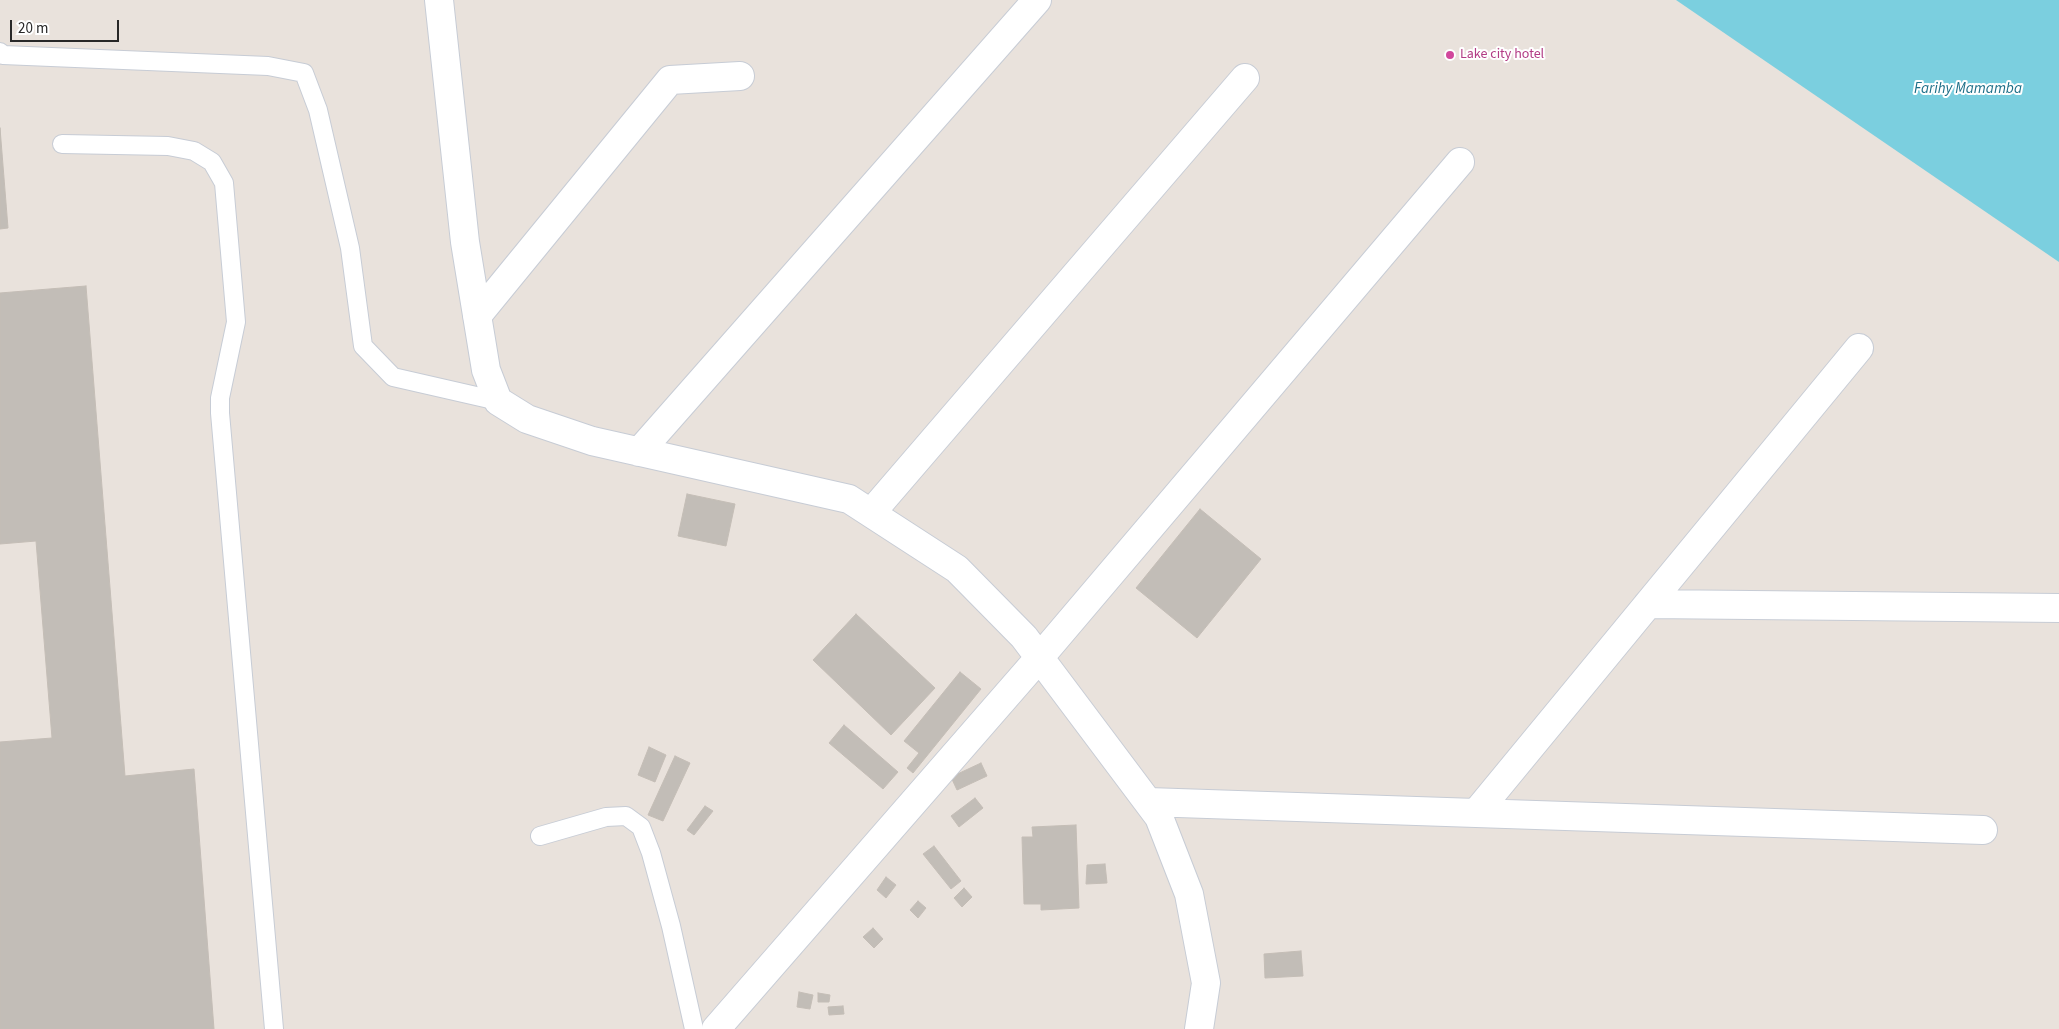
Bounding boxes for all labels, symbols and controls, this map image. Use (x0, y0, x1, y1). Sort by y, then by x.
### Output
scale bar (12, 10, 121, 42)
text: 20 m (18, 18, 48, 39)
place label: Lake city hotel (1460, 47, 1544, 63)
marker: Lake city hotel (1444, 49, 1456, 61)
water label: Farihy Mamamba (1914, 81, 2022, 99)

